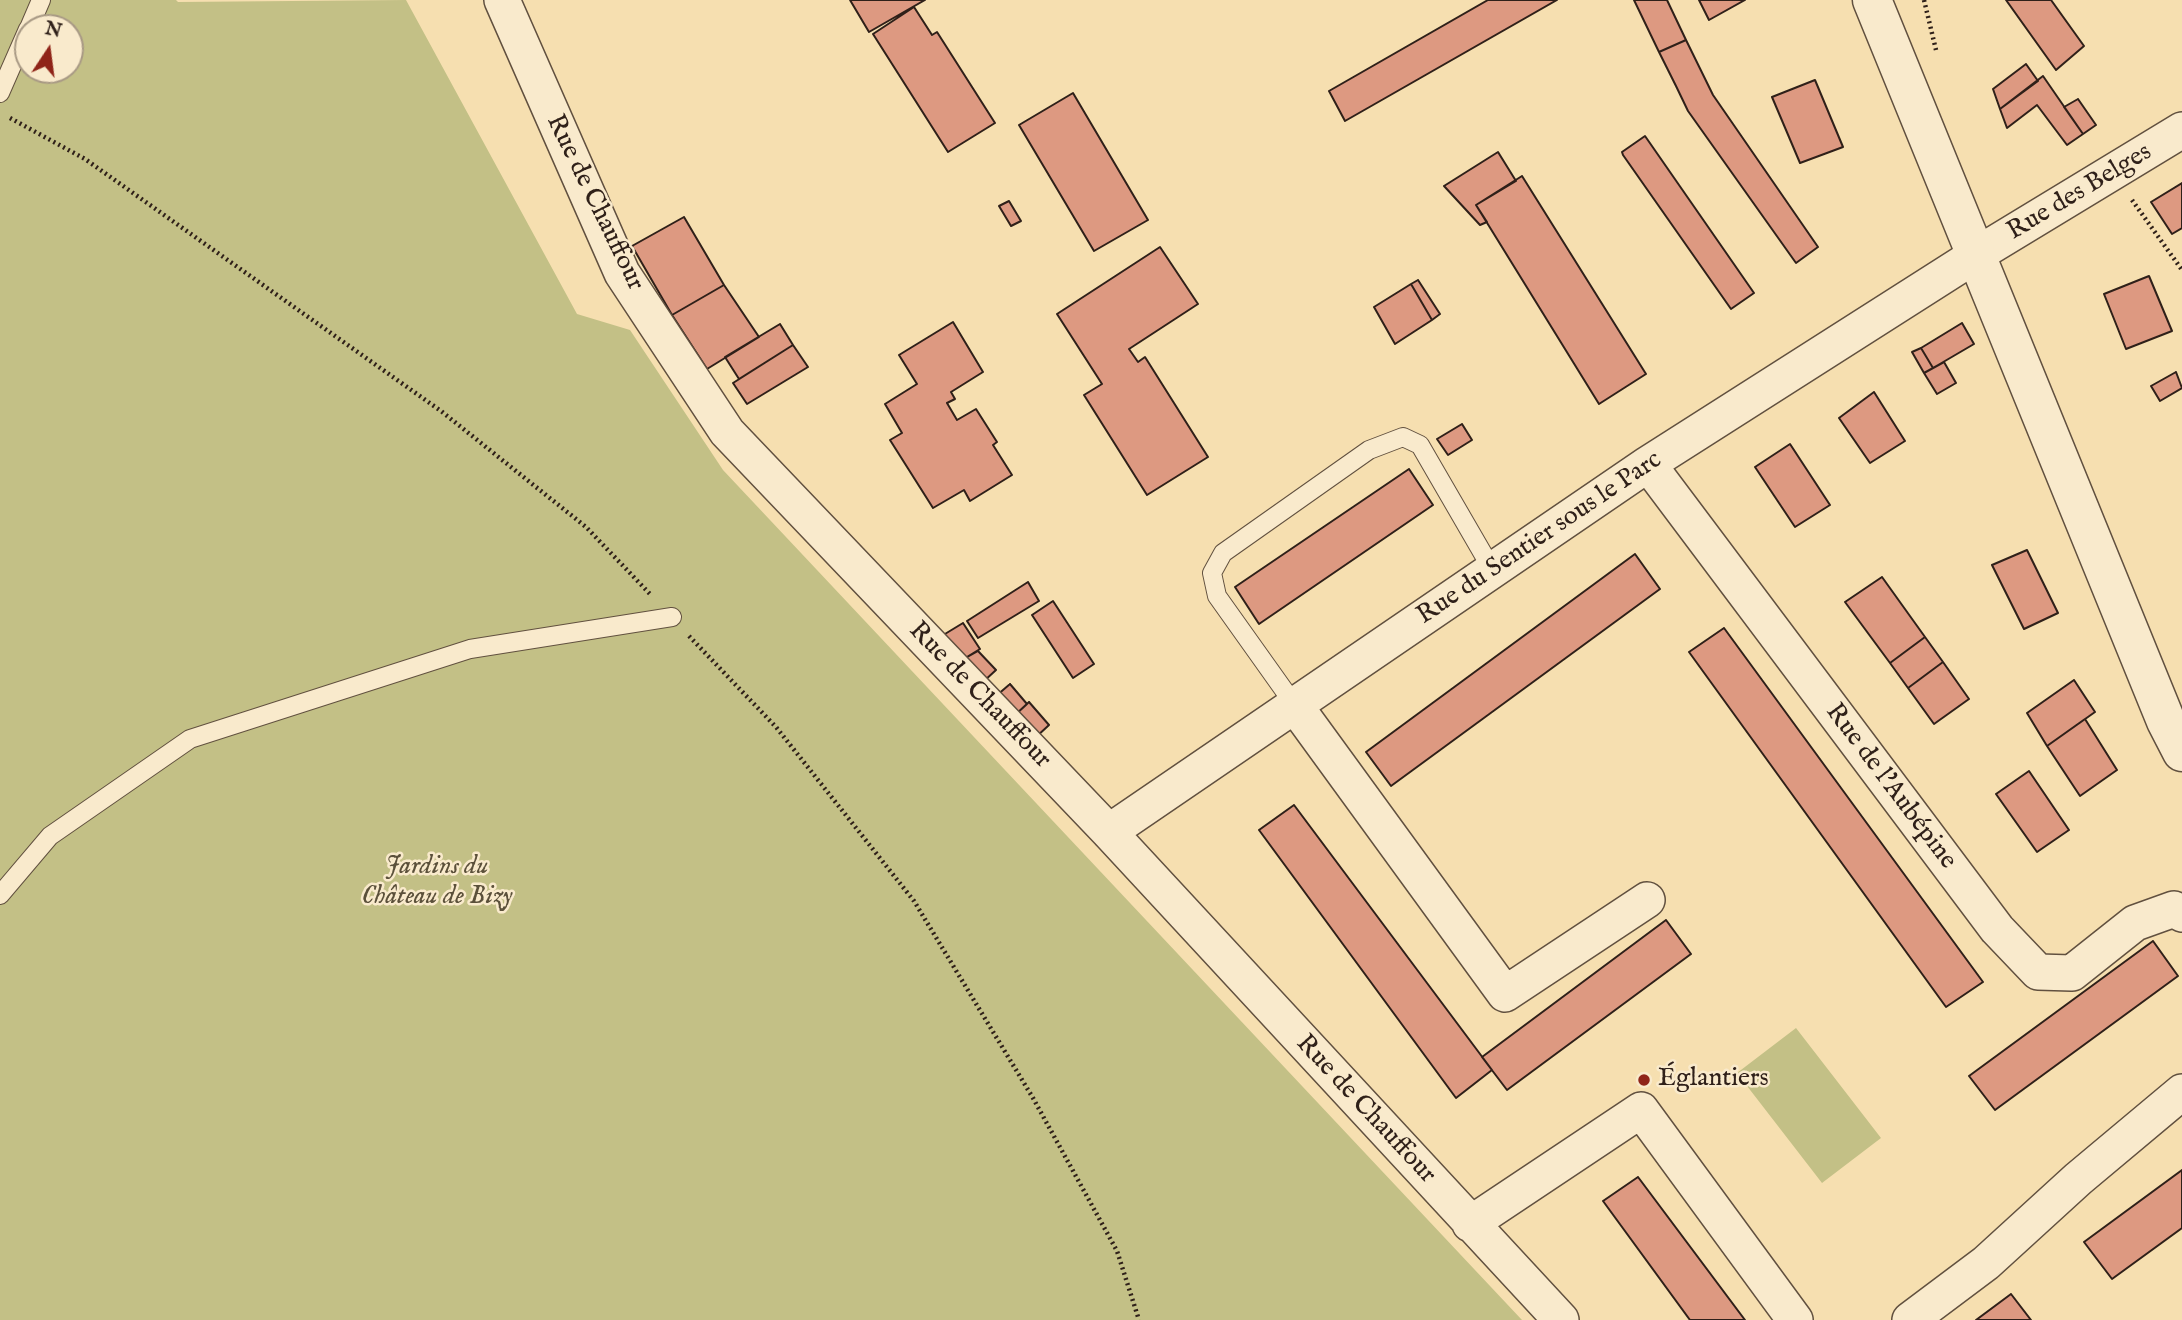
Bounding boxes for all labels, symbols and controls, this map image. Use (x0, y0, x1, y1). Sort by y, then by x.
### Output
north arrow (14, 14, 84, 84)
text: N (43, 17, 64, 44)
street label: Rue de Chauffour (538, 110, 650, 296)
street label: Rue des Belges (2002, 138, 2158, 248)
street label: Rue du Sentier sous le Parc (1412, 445, 1668, 633)
street label: Rue de Chauffour (901, 616, 1057, 776)
street label: Rue de l'Aubépine (1818, 698, 1962, 876)
park label: Jardins du Château de Bizy (361, 852, 513, 914)
street label: Rue de Chauffour (1288, 1029, 1442, 1191)
place label: Églantiers (1658, 1064, 1769, 1096)
marker: Églantiers (1636, 1072, 1652, 1088)

